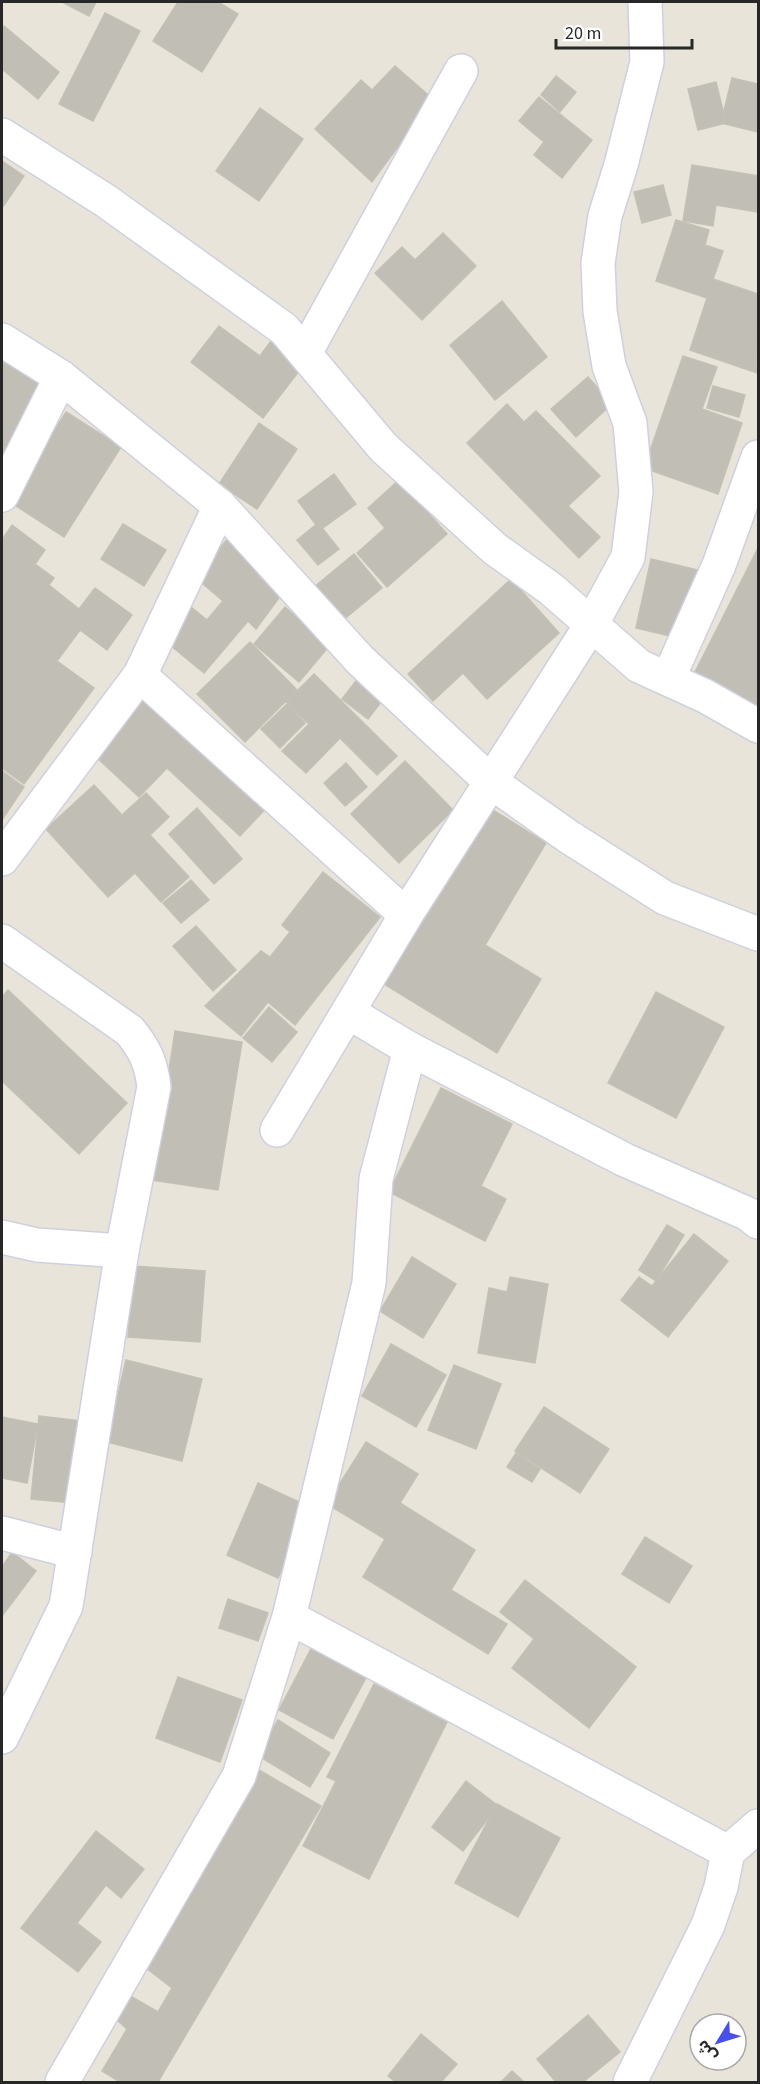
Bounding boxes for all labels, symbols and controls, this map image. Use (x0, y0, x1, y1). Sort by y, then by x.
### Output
scale bar (556, 12, 692, 50)
text: 20 m (565, 21, 601, 46)
north arrow (688, 2012, 748, 2072)
text: ش (692, 2035, 722, 2066)

